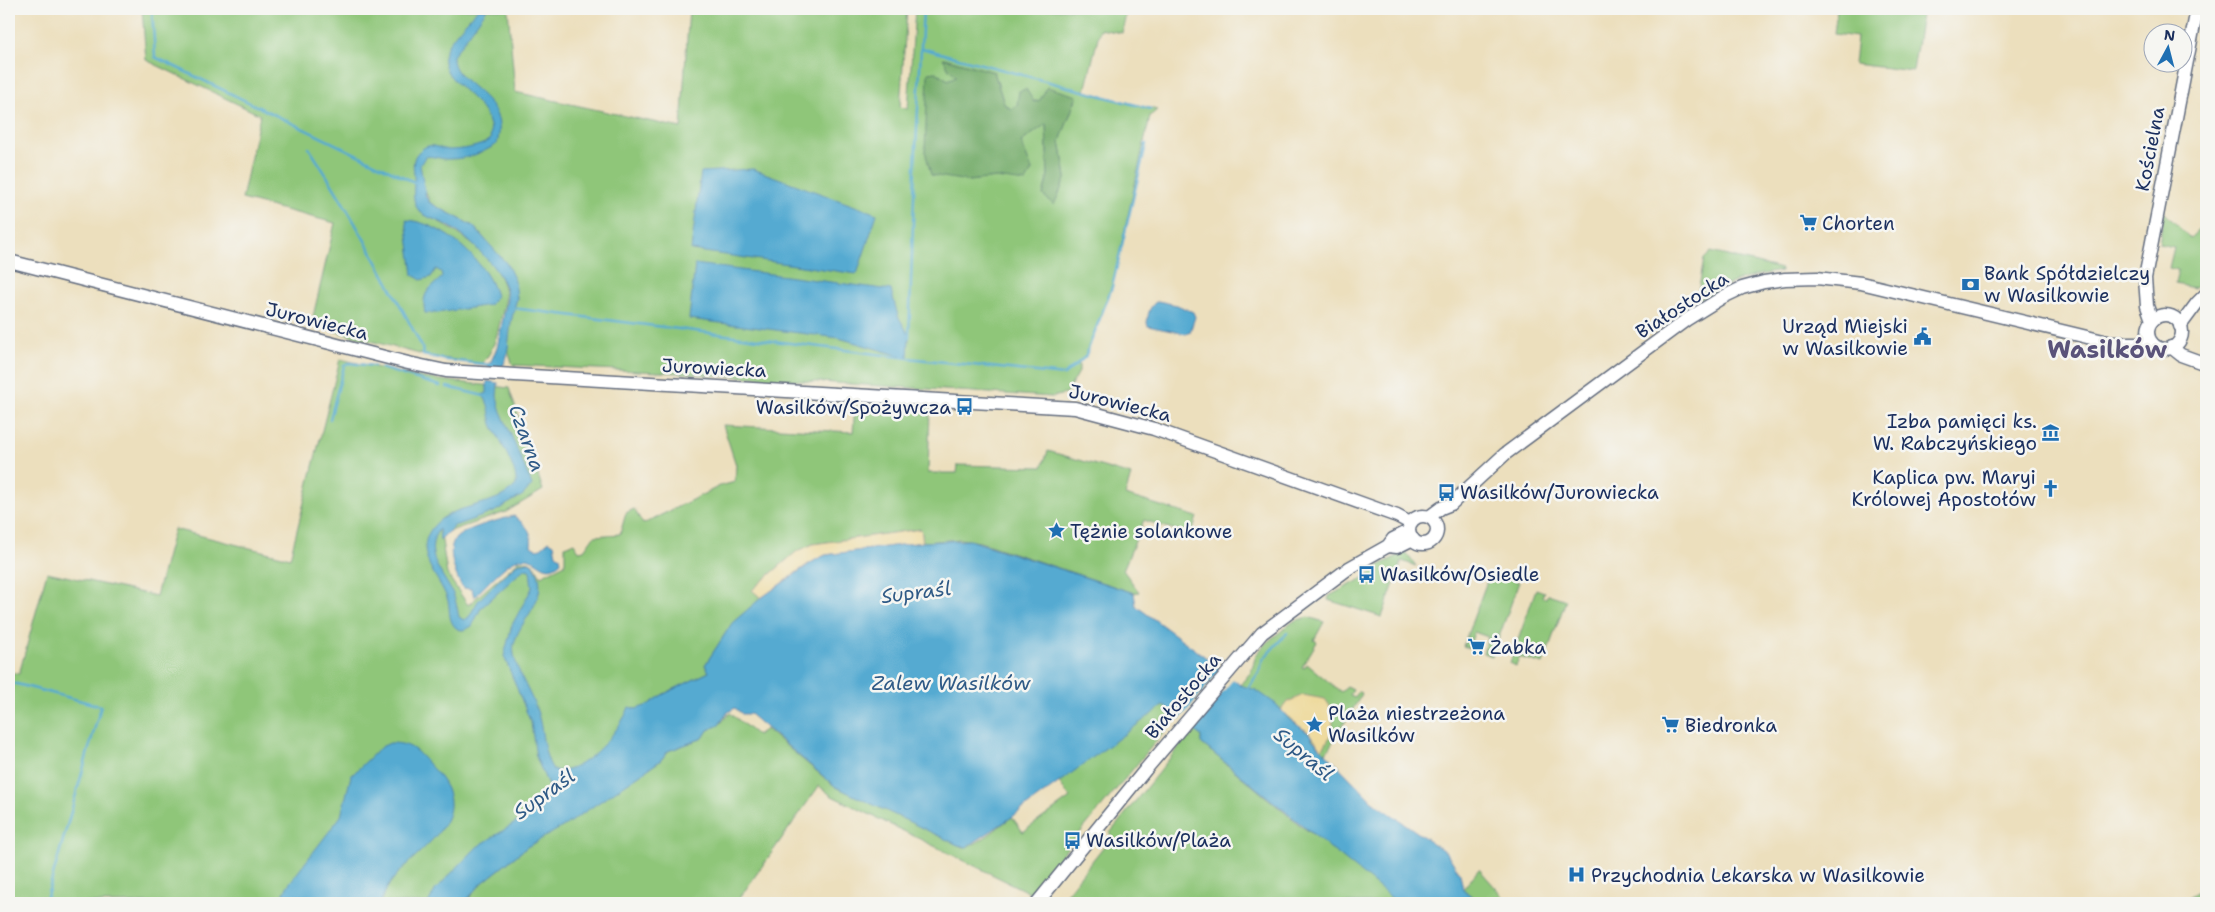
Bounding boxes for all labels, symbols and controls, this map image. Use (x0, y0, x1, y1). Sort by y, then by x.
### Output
north arrow (2142, 22, 2192, 72)
text: N (2163, 25, 2176, 45)
street label: Kościelna (2130, 104, 2170, 193)
place label: Chorten (1822, 211, 1895, 236)
supermarket icon: Chorten (1798, 213, 1818, 233)
place label: Bank Spółdzielczy w Wasilkowie (1984, 261, 2150, 308)
street label: Białostocka (1631, 266, 1733, 344)
bank icon: Bank Spółdzielczy w Wasilkowie (1960, 274, 1980, 294)
street label: Jurowiecka (263, 296, 371, 346)
place label: Urząd Miejski w Wasilkowie (1782, 314, 1908, 361)
public building icon: Urząd Miejski w Wasilkowie (1912, 327, 1932, 347)
district label: Wasilków (2047, 334, 2167, 366)
street label: Jurowiecka (661, 353, 767, 383)
street label: Jurowiecka (1066, 378, 1174, 428)
place label: Wasilków/Spożywcza (756, 395, 951, 420)
bus stop icon: Wasilków/Spożywcza (955, 397, 975, 417)
water label: Czarna (503, 401, 551, 475)
place label: Izba pamięci ks. W. Rabczyńskiego (1873, 409, 2037, 456)
museum icon: Izba pamięci ks. W. Rabczyńskiego (2041, 422, 2061, 442)
place label: Kaplica pw. Maryi Królowej Apostołów (1851, 465, 2036, 512)
church icon: Kaplica pw. Maryi Królowej Apostołów (2040, 478, 2060, 498)
place label: Wasilków/Jurowiecka (1460, 480, 1659, 505)
bus stop icon: Wasilków/Jurowiecka (1436, 482, 1456, 502)
place label: Tężnie solankowe (1070, 519, 1233, 544)
place icon: Tężnie solankowe (1046, 521, 1066, 541)
place label: Wasilków/Osiedle (1380, 562, 1540, 587)
bus stop icon: Wasilków/Osiedle (1356, 564, 1376, 584)
water label: Supraśl (880, 575, 952, 609)
place label: Żabka (1490, 635, 1546, 660)
supermarket icon: Żabka (1466, 637, 1486, 657)
street label: Białostocka (1140, 647, 1227, 744)
water label: Zalew Wasilków (872, 670, 1031, 696)
place label: Plaża niestrzeżona Wasilków (1328, 701, 1505, 748)
place label: Biedronka (1685, 713, 1777, 738)
place icon: Plaża niestrzeżona Wasilków (1304, 714, 1324, 734)
supermarket icon: Biedronka (1661, 715, 1681, 735)
water label: Supraśl (1269, 721, 1339, 787)
water label: Supraśl (508, 763, 580, 825)
place label: Wasilków/Plaża (1086, 828, 1231, 853)
bus stop icon: Wasilków/Plaża (1062, 830, 1082, 850)
place label: Przychodnia Lekarska w Wasilkowie (1591, 863, 1925, 888)
hospital icon: Przychodnia Lekarska w Wasilkowie (1567, 865, 1587, 885)

